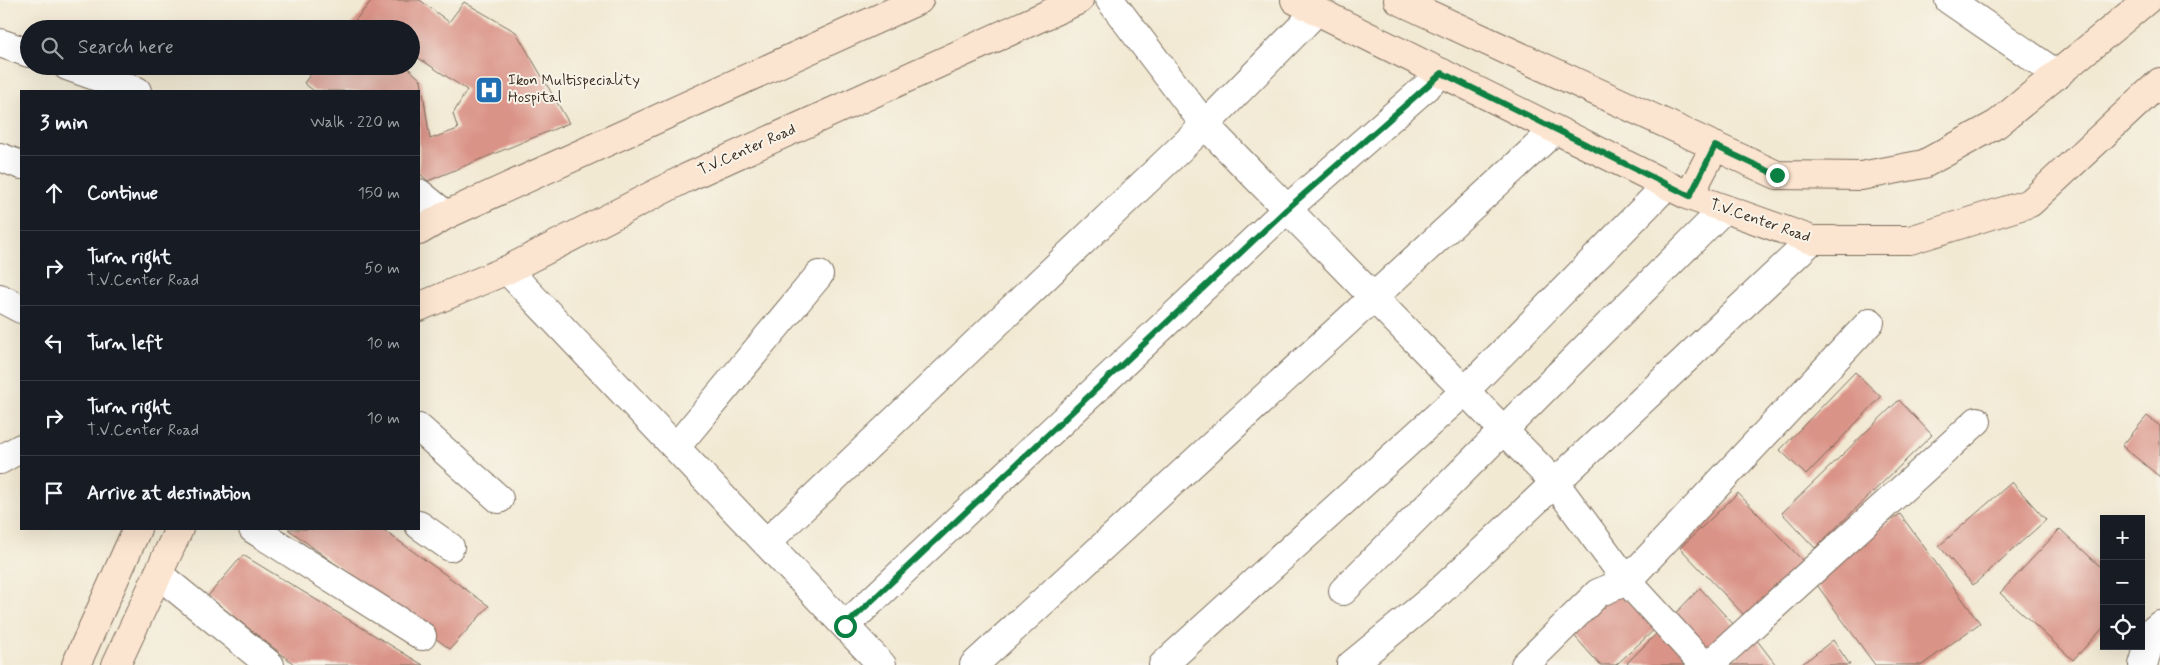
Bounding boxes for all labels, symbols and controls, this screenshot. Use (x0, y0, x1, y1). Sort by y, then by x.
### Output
search box (20, 20, 420, 75)
icon: search (38, 34, 66, 62)
text: Search here (78, 35, 174, 60)
place label: Ikon Multispeciality Hospital (508, 71, 640, 108)
hospital icon: Ikon Multispeciality Hospital (474, 75, 504, 105)
text: 3 min (40, 109, 88, 137)
text: Walk · 220 m (310, 112, 400, 133)
street label: T.V.Center Road (695, 120, 799, 180)
route end (1766, 164, 1789, 187)
icon: ahead (40, 179, 68, 207)
text: Continue (87, 181, 158, 206)
text: 150 m (358, 183, 400, 204)
street label: T.V.Center Road (1707, 194, 1813, 248)
text: Turn right (87, 245, 171, 270)
icon: right (40, 254, 68, 282)
text: 50 m (364, 258, 400, 279)
text: T.V.Center Road (87, 270, 199, 291)
icon: left (40, 329, 68, 357)
text: Turn left (87, 331, 163, 356)
text: 10 m (367, 333, 400, 354)
text: Turn right (87, 395, 171, 420)
icon: right (40, 404, 68, 432)
text: 10 m (367, 408, 400, 429)
text: T.V.Center Road (87, 420, 199, 441)
icon: arrive (40, 479, 68, 507)
text: Arrive at destination (87, 481, 251, 506)
map controls (2100, 515, 2145, 650)
button: + (2100, 515, 2145, 560)
button: − (2100, 560, 2145, 605)
button: locate (2100, 605, 2145, 650)
route start (834, 615, 857, 638)

